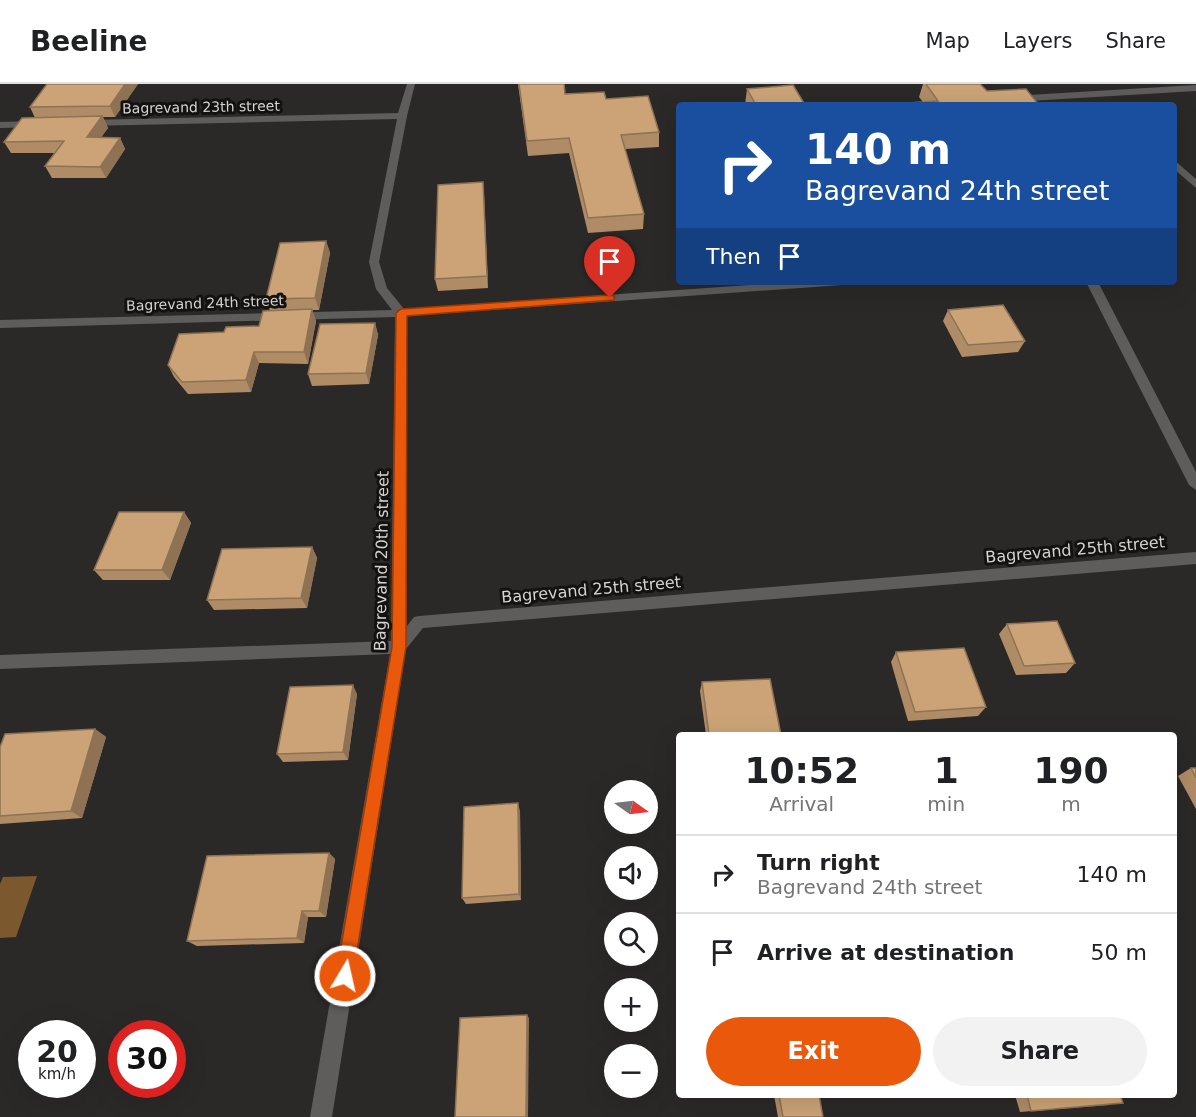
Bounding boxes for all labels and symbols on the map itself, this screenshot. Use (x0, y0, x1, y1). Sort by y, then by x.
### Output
street label: Bagrevand 23th street (122, 98, 281, 116)
pin (584, 236, 635, 298)
street label: Bagrevand 24th street (126, 292, 285, 314)
street label: Bagrevand 20th street (370, 471, 393, 651)
street label: Bagrevand 25th street (984, 532, 1166, 567)
street label: Bagrevand 25th street (500, 572, 682, 607)
north arrow (604, 780, 658, 834)
position arrow (313, 944, 377, 1008)
speed limit sign: 30 (108, 1020, 186, 1098)

